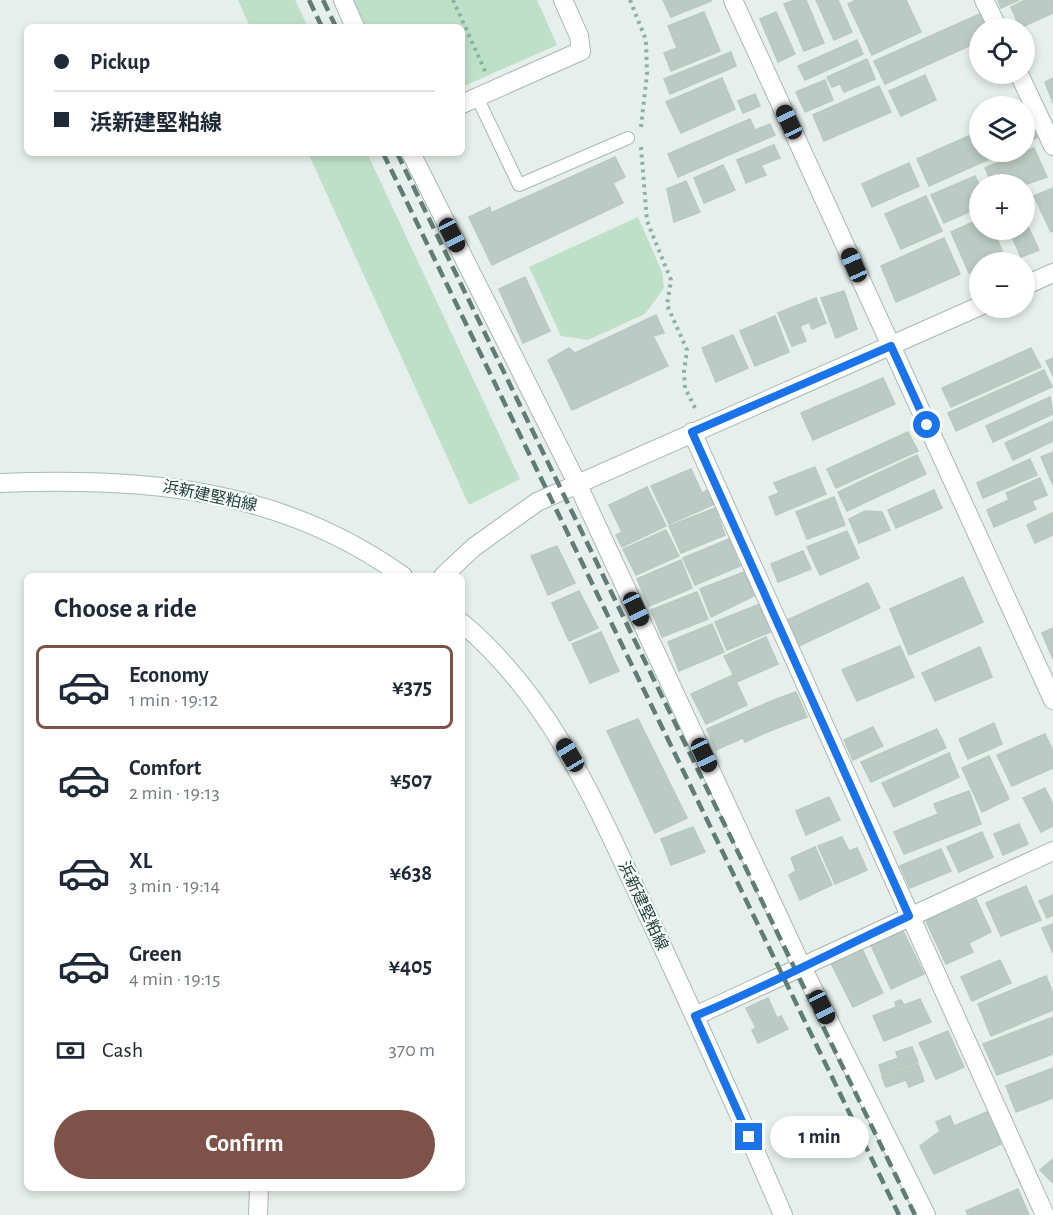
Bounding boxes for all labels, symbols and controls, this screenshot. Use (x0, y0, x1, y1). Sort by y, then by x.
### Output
map controls (969, 18, 1035, 318)
button: locate (969, 18, 1035, 84)
text: Pickup (90, 51, 150, 73)
button: layers (969, 96, 1035, 162)
car (773, 102, 805, 142)
text: 浜新建堅粕線 (90, 112, 222, 134)
button: + (969, 174, 1035, 240)
car (436, 215, 468, 255)
car (838, 245, 870, 285)
button: − (969, 252, 1035, 318)
route start (913, 411, 940, 438)
street label: 浜新建堅粕線 (161, 477, 259, 514)
car (620, 589, 652, 629)
text: Choose a ride (54, 595, 197, 622)
icon: car (57, 660, 111, 714)
text: Economy (129, 664, 209, 686)
text: ¥375 (392, 676, 432, 698)
text: 1 min · 19:12 (129, 690, 218, 710)
car (553, 735, 587, 775)
car (688, 735, 720, 775)
icon: car (57, 753, 111, 807)
text: Comfort (129, 757, 201, 779)
text: ¥507 (390, 769, 432, 791)
text: 2 min · 19:13 (129, 783, 220, 803)
icon: car (57, 846, 111, 900)
text: XL (129, 850, 152, 872)
street label: 浜新建堅粕線 (615, 859, 671, 953)
text: ¥638 (389, 862, 432, 884)
text: 3 min · 19:14 (129, 876, 220, 896)
icon: car (57, 939, 111, 993)
text: Green (129, 943, 182, 965)
text: ¥405 (388, 955, 432, 977)
text: 4 min · 19:15 (129, 969, 220, 989)
car (806, 987, 838, 1027)
icon: cash (54, 1034, 87, 1067)
text: Cash (102, 1039, 143, 1061)
text: 370 m (389, 1040, 435, 1060)
button: Confirm (54, 1110, 435, 1179)
callout: 1 min (770, 1116, 869, 1158)
route end (735, 1123, 762, 1150)
text: 1 min (798, 1127, 841, 1147)

